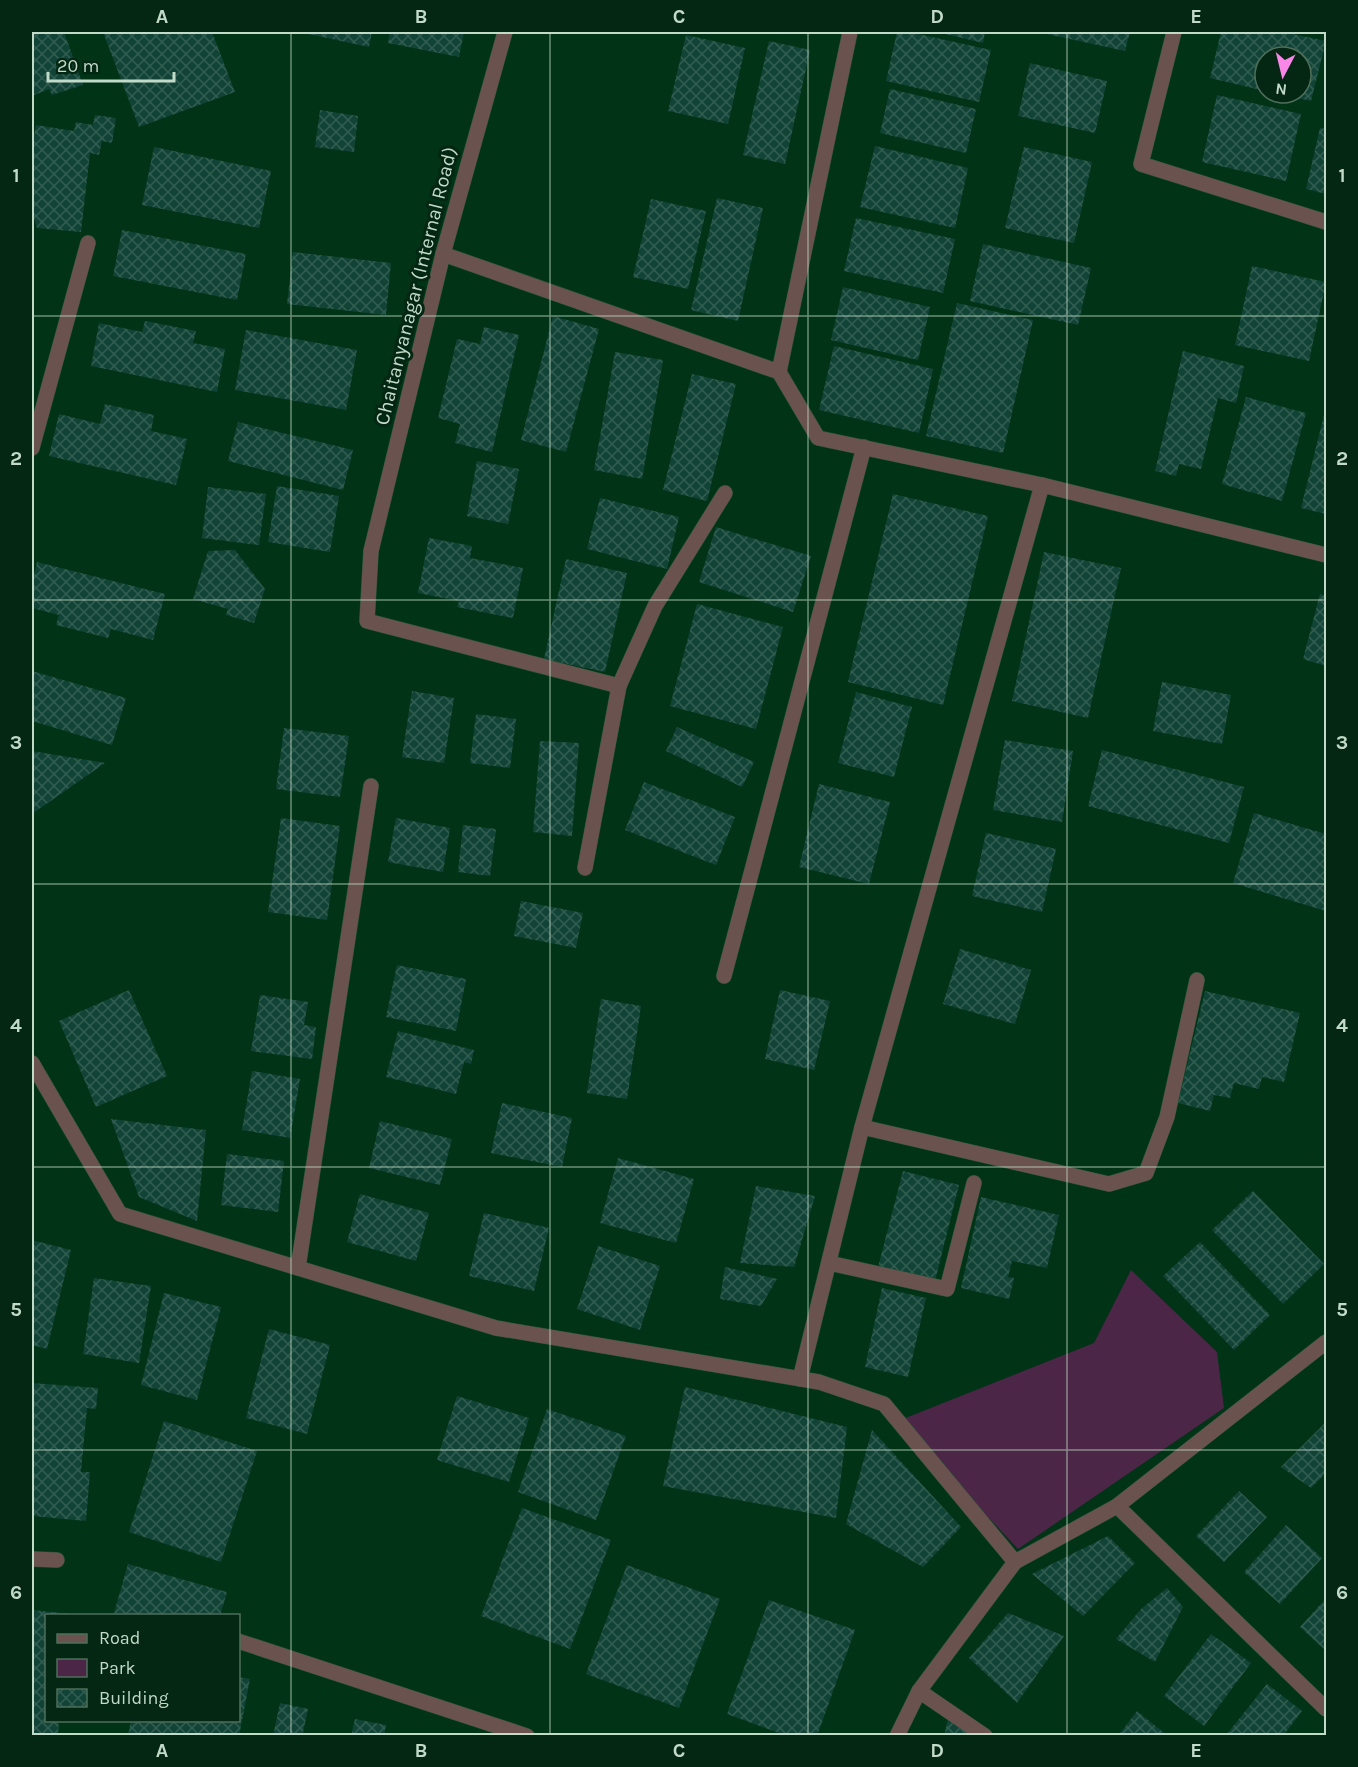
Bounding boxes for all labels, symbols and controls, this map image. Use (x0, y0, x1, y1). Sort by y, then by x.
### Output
text: A (156, 5, 169, 28)
text: B (415, 5, 427, 28)
text: C (673, 5, 685, 28)
text: D (930, 5, 944, 28)
text: E (1190, 5, 1202, 28)
scale bar (48, 45, 174, 83)
north arrow (1253, 45, 1313, 105)
text: 20 m (57, 55, 99, 77)
text: N (1274, 79, 1288, 100)
street label: Chaitanyanagar (Internal Road) (370, 144, 462, 428)
text: 1 (12, 164, 20, 187)
text: 1 (1338, 164, 1346, 187)
text: 2 (10, 447, 22, 470)
text: 2 (1336, 447, 1348, 470)
text: 3 (10, 731, 22, 754)
text: 3 (1336, 731, 1348, 754)
text: 4 (10, 1014, 22, 1037)
text: 4 (1336, 1014, 1348, 1037)
text: 5 (10, 1298, 22, 1321)
text: 5 (1336, 1298, 1348, 1321)
text: 6 (10, 1581, 22, 1604)
text: 6 (1336, 1581, 1348, 1604)
legend (45, 1614, 240, 1722)
text: Road (99, 1627, 140, 1649)
text: Park (99, 1657, 136, 1679)
text: Building (99, 1687, 169, 1709)
text: A (156, 1739, 169, 1762)
text: B (415, 1739, 427, 1762)
text: C (673, 1739, 685, 1762)
text: D (930, 1739, 944, 1762)
text: E (1190, 1739, 1202, 1762)

